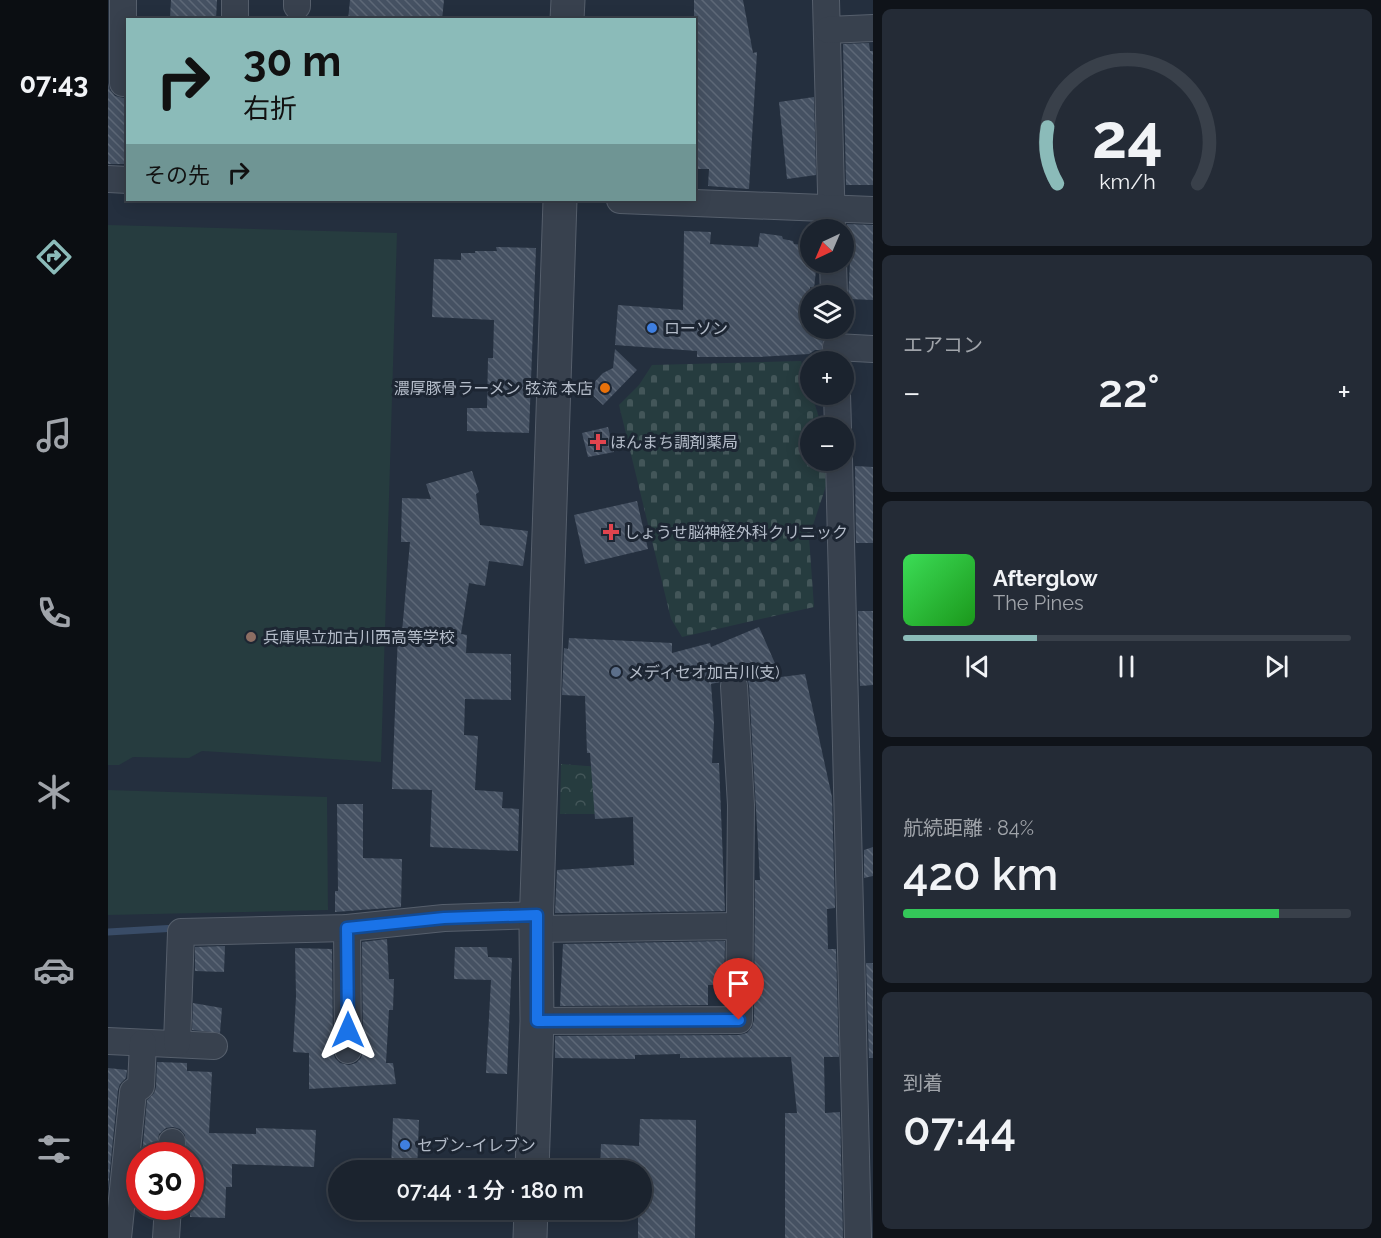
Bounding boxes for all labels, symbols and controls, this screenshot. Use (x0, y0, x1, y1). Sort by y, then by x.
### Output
text: 30 m (243, 37, 341, 86)
icon: right (144, 42, 222, 120)
text: 07:43 (20, 68, 88, 99)
text: 右折 (243, 93, 297, 124)
text: 24 (1092, 100, 1162, 174)
icon: right (222, 156, 255, 189)
text: その先 (144, 162, 210, 188)
text: km/h (1099, 170, 1155, 195)
north arrow (800, 219, 854, 273)
map controls (800, 219, 854, 471)
icon: directions (33, 236, 75, 278)
button: layers (800, 285, 854, 339)
place label: ローソン (664, 319, 728, 338)
marker: ローソン (645, 321, 659, 335)
text: エアコン (903, 333, 983, 357)
button: + (800, 351, 854, 405)
text: 22° (1098, 365, 1160, 418)
text: − (903, 373, 921, 412)
text: + (1337, 373, 1351, 412)
place label: 濃厚豚骨ラーメン 弦流 本店 (393, 379, 593, 398)
marker: 濃厚豚骨ラーメン 弦流 本店 (598, 381, 612, 395)
icon: music (33, 414, 75, 456)
button: − (800, 417, 854, 471)
place label: ほんまち調剤薬局 (610, 433, 738, 452)
marker: ほんまち調剤薬局 (591, 435, 605, 449)
marker: しょうせ脳神経外科クリニック (602, 523, 620, 541)
place label: しょうせ脳神経外科クリニック (624, 523, 848, 542)
text: Afterglow (993, 565, 1098, 591)
text: The Pines (993, 591, 1084, 615)
icon: phone (33, 592, 75, 634)
place label: 兵庫県立加古川西高等学校 (263, 628, 455, 647)
marker: 兵庫県立加古川西高等学校 (244, 630, 258, 644)
icon: previous (961, 650, 994, 683)
icon: pause (1110, 650, 1143, 683)
icon: next (1260, 650, 1293, 683)
place label: メディセオ加古川(支) (628, 663, 779, 682)
marker: メディセオ加古川(支) (609, 665, 623, 679)
icon: climate (33, 771, 75, 813)
text: 航続距離 · 84% (903, 816, 1034, 840)
text: 420 km (903, 848, 1058, 901)
icon: car (33, 949, 75, 991)
pin (713, 958, 764, 1020)
icon: arrive (722, 967, 755, 1000)
position arrow (316, 998, 380, 1062)
text: 到着 (903, 1071, 943, 1095)
text: 07:44 (903, 1103, 1016, 1156)
icon: filters (33, 1128, 75, 1170)
place label: セブン-イレブン (417, 1136, 536, 1155)
marker: セブン-イレブン (398, 1138, 412, 1152)
speed limit sign: 30 (126, 1142, 204, 1220)
text: 07:44 · 1 分 · 180 m (396, 1177, 584, 1203)

